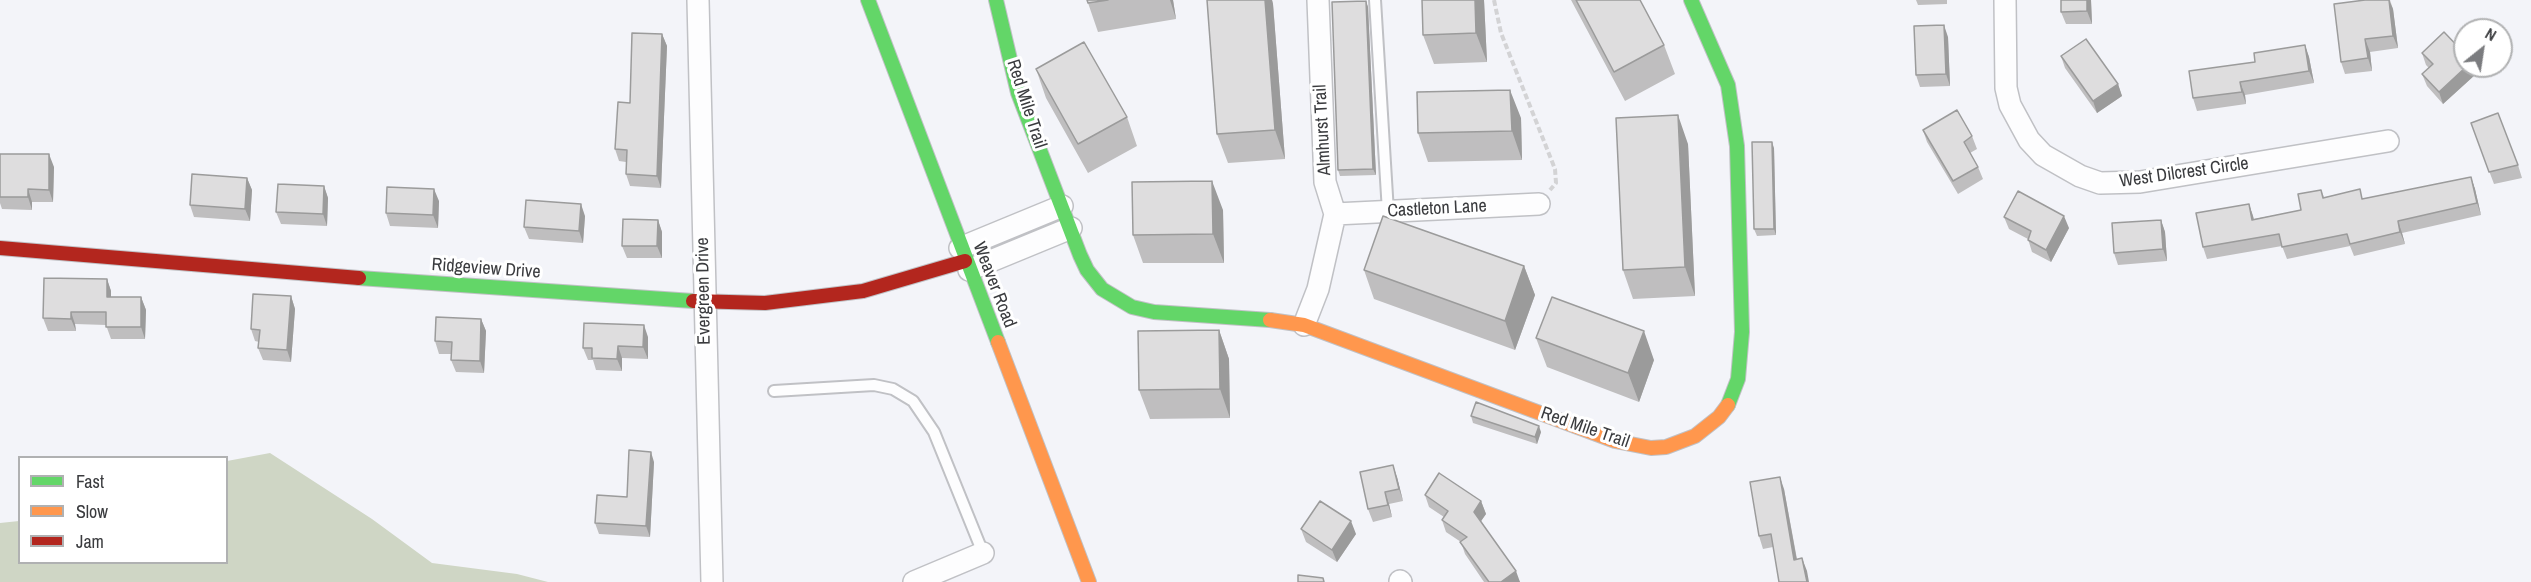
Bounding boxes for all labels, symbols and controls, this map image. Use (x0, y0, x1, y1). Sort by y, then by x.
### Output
north arrow (2453, 18, 2513, 78)
text: N (2481, 22, 2501, 46)
street label: Red Mile Trail (1001, 57, 1051, 151)
street label: Almhurst Trail (1310, 84, 1336, 176)
street label: West Dilcrest Circle (2118, 153, 2250, 193)
street label: Castleton Lane (1387, 196, 1487, 222)
street label: Evergreen Drive (692, 237, 716, 345)
street label: Weaver Road (968, 239, 1020, 331)
street label: Ridgeview Drive (431, 254, 541, 284)
street label: Red Mile Trail (1538, 403, 1632, 453)
legend (18, 456, 228, 564)
text: Fast (76, 469, 104, 494)
text: Slow (76, 499, 108, 524)
text: Jam (76, 529, 104, 554)

